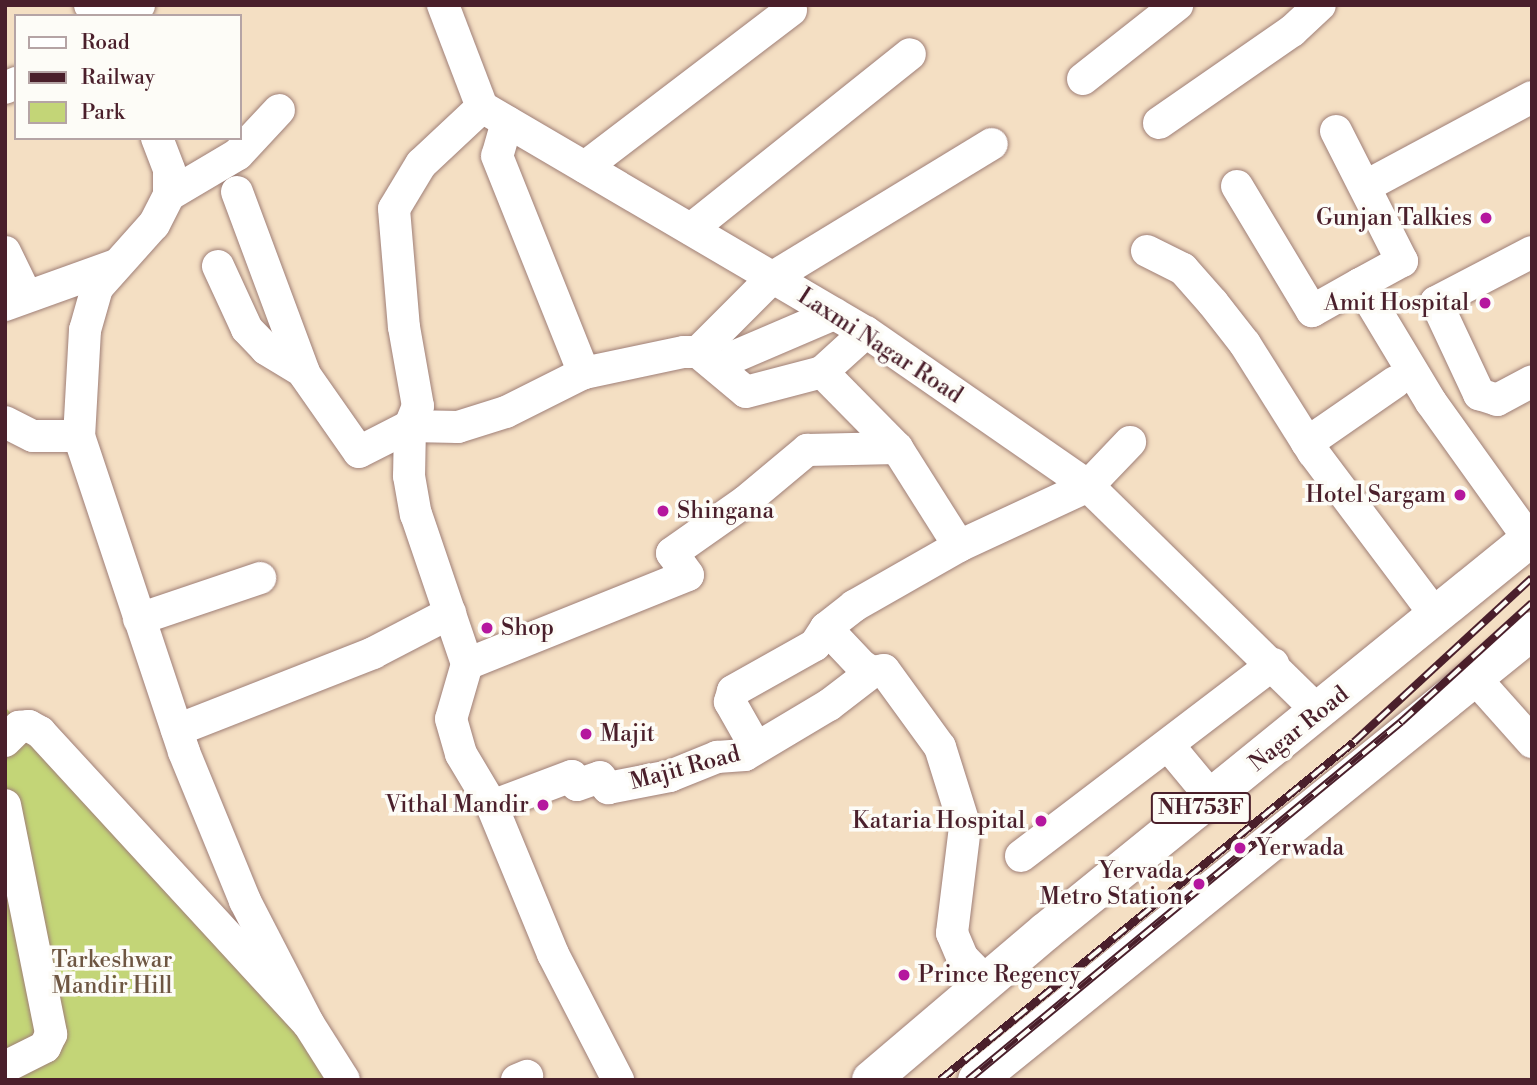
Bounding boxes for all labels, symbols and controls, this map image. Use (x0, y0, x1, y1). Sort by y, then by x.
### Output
legend (14, 14, 242, 140)
text: Road (81, 30, 130, 56)
text: Railway (81, 65, 155, 91)
text: Park (81, 100, 125, 126)
place label: Gunjan Talkies (1316, 204, 1472, 232)
marker: Gunjan Talkies (1478, 210, 1494, 226)
street label: Laxmi Nagar Road (792, 282, 968, 410)
place label: Amit Hospital (1324, 289, 1469, 317)
marker: Amit Hospital (1475, 293, 1495, 313)
place label: Hotel Sargam (1305, 481, 1446, 509)
marker: Hotel Sargam (1452, 487, 1468, 503)
place label: Shingana (677, 497, 774, 525)
marker: Shingana (655, 503, 671, 519)
place label: Shop (501, 614, 554, 642)
marker: Shop (479, 620, 495, 636)
street label: Nagar Road (1244, 681, 1354, 777)
place label: Majit (600, 720, 655, 748)
marker: Majit (578, 726, 594, 742)
street label: Majit Road (627, 740, 743, 796)
road number: NH753F (1150, 790, 1252, 826)
place label: Vithal Mandir (385, 791, 529, 819)
marker: Vithal Mandir (535, 797, 551, 813)
place label: Kataria Hospital (852, 807, 1025, 835)
marker: Kataria Hospital (1031, 811, 1051, 831)
place label: Yerwada (1256, 834, 1344, 862)
marker: Yerwada (1230, 838, 1250, 858)
place label: Yervada Metro Station (1040, 857, 1183, 911)
marker: Yervada Metro Station (1189, 874, 1209, 894)
park label: Tarkeshwar Mandir Hill (52, 946, 172, 1000)
place label: Prince Regency (918, 961, 1080, 989)
marker: Prince Regency (896, 967, 912, 983)

